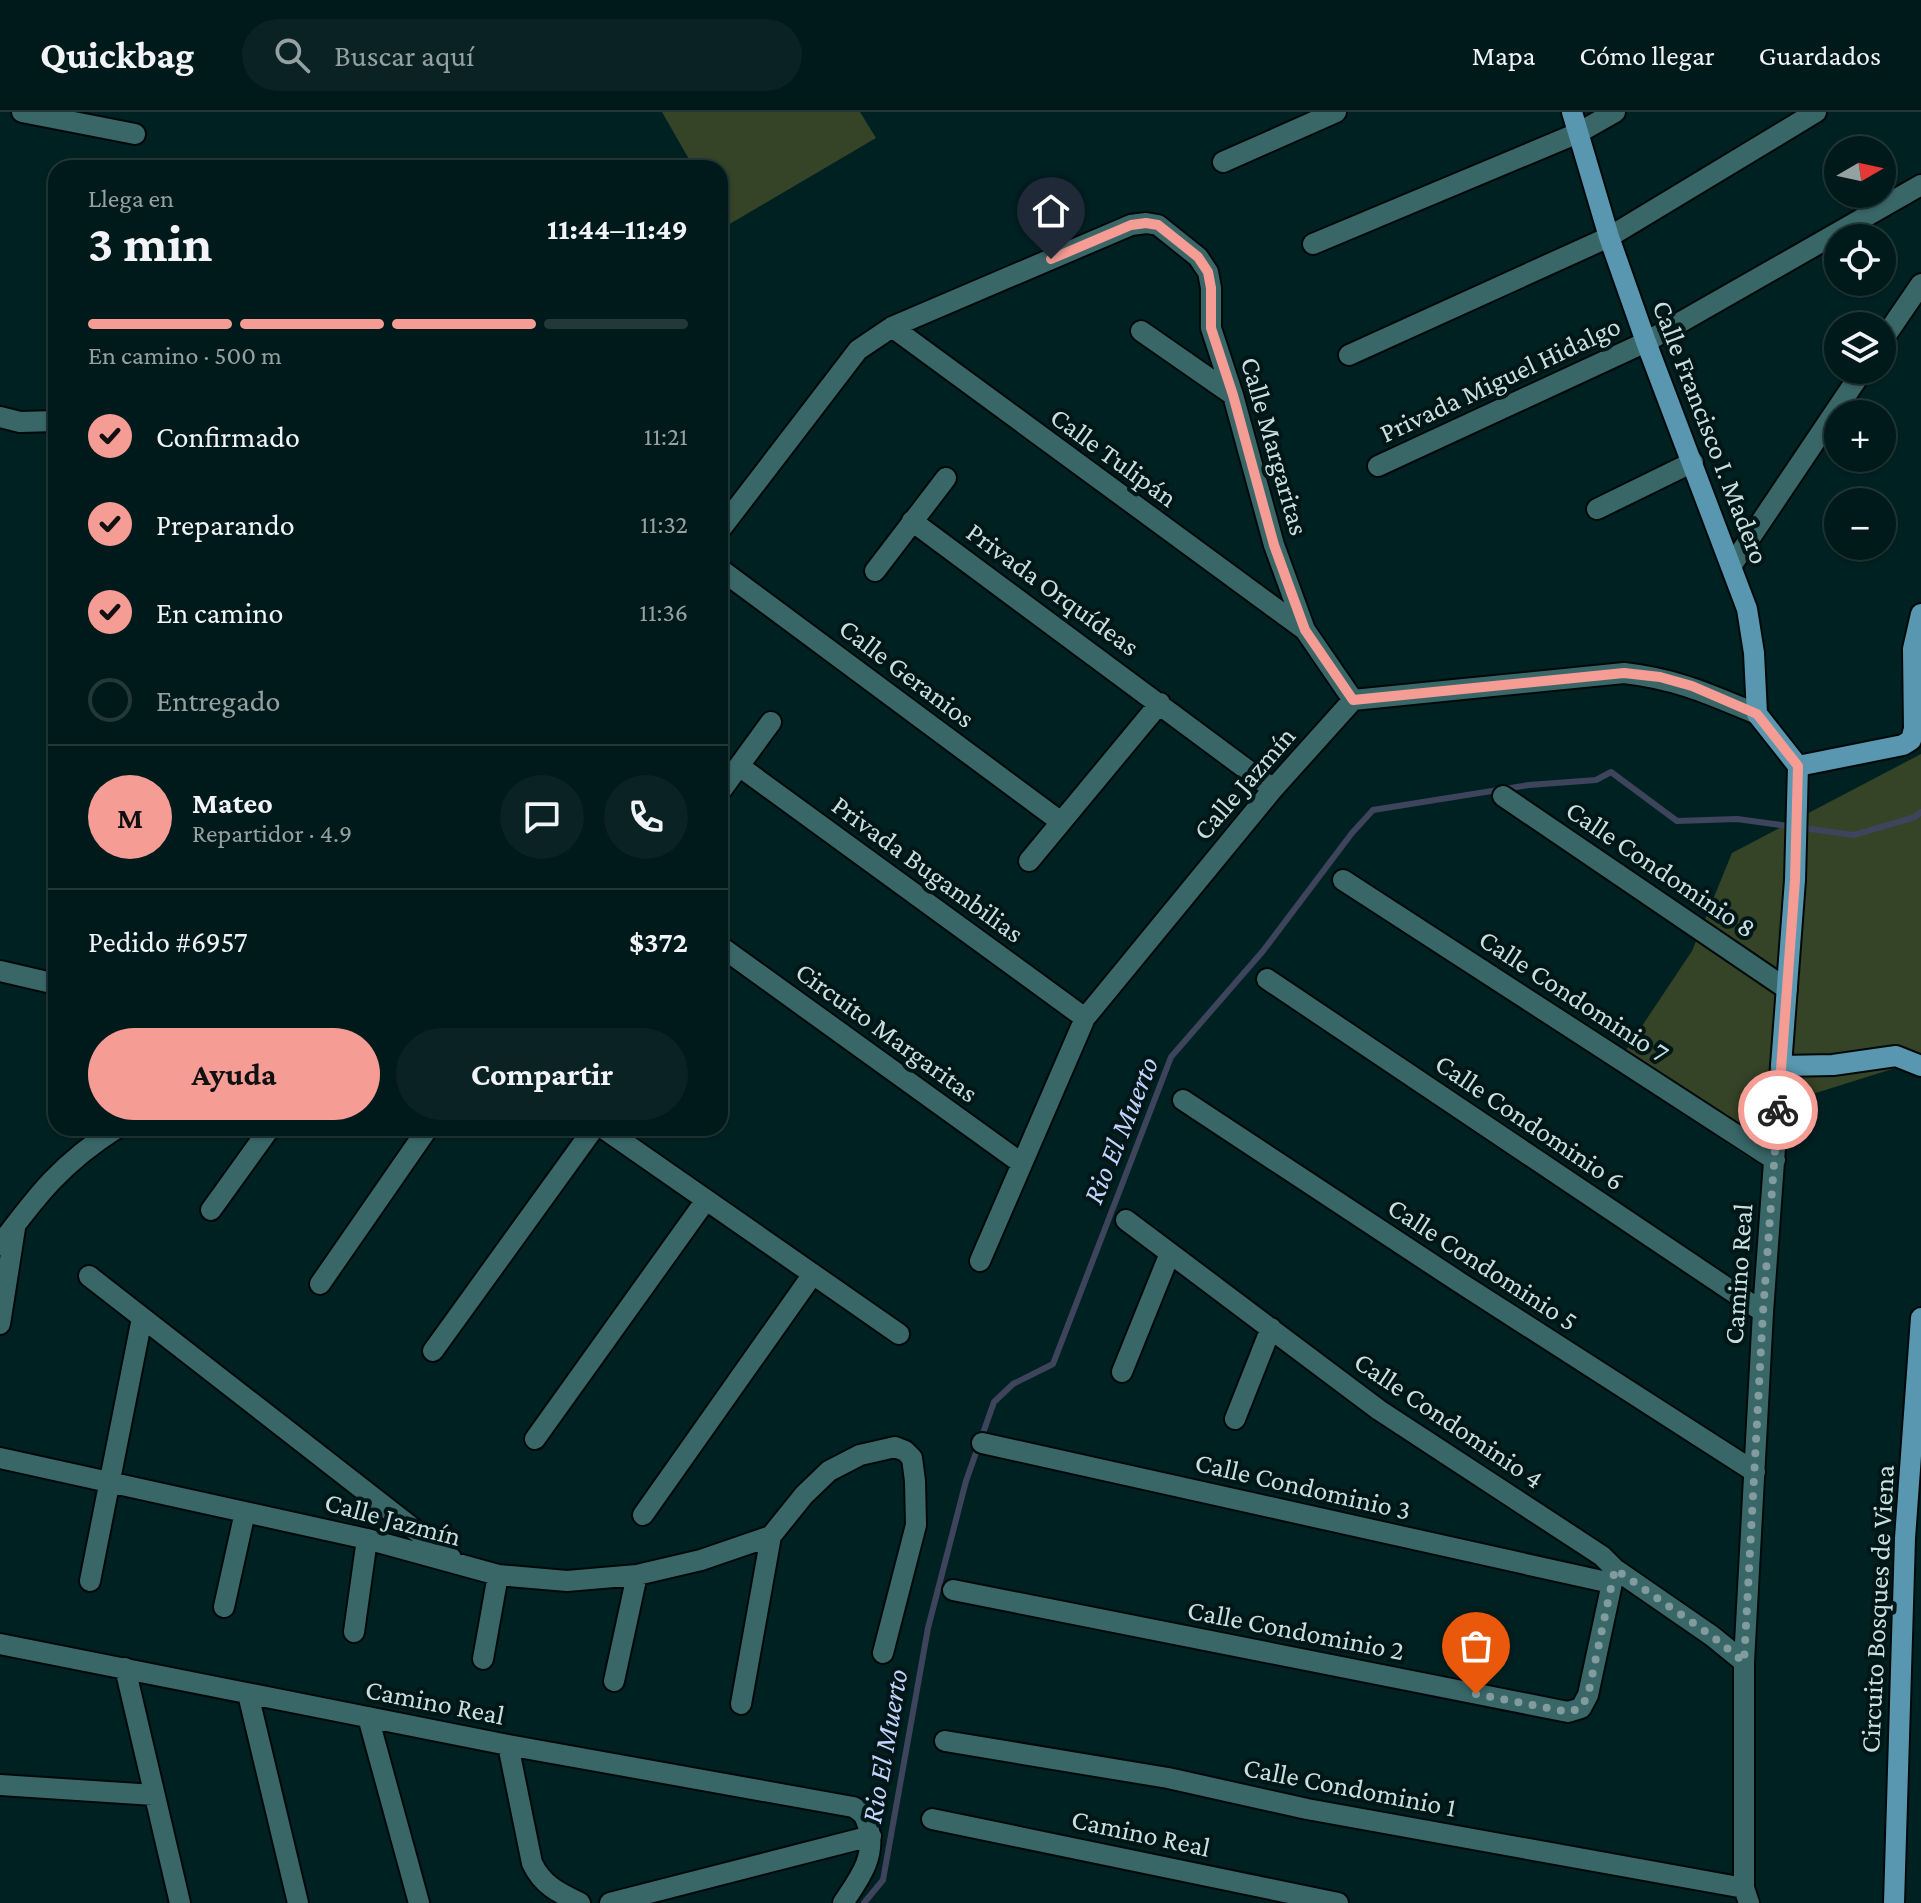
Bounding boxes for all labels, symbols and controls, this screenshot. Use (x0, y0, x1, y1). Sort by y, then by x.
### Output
search box (242, 19, 802, 91)
icon: search (270, 33, 314, 77)
text: Quickbag (40, 34, 194, 76)
text: Buscar aquí (334, 39, 474, 72)
text: Mapa (1472, 40, 1536, 71)
text: Cómo llegar (1580, 40, 1715, 71)
text: Guardados (1759, 40, 1881, 71)
north arrow (1824, 136, 1896, 208)
map controls (1824, 136, 1896, 560)
pin (1017, 177, 1085, 259)
text: Llega en (88, 184, 174, 213)
icon: home (1029, 189, 1073, 233)
text: 11:44–11:49 (547, 212, 688, 245)
text: 3 min (88, 214, 212, 272)
button: locate (1824, 224, 1896, 296)
street label: Calle Francisco I. Madero (1646, 296, 1776, 568)
street label: Privada Miguel Hidalgo (1375, 310, 1625, 448)
button: layers (1824, 312, 1896, 384)
text: En camino · 500 m (88, 341, 282, 370)
street label: Calle Margaritas (1235, 353, 1315, 539)
button: + (1824, 400, 1896, 472)
street label: Calle Tulipán (1045, 401, 1183, 513)
icon: check (88, 414, 132, 458)
text: Confirmado (156, 420, 300, 453)
text: 11:21 (644, 422, 688, 451)
button: − (1824, 488, 1896, 560)
icon: check (88, 502, 132, 546)
text: Preparando (156, 508, 295, 541)
text: 11:32 (640, 510, 688, 539)
street label: Privada Orquídeas (961, 516, 1145, 662)
icon: check (88, 590, 132, 634)
text: En camino (156, 596, 283, 629)
text: 11:36 (639, 598, 688, 627)
street label: Calle Geranios (833, 612, 981, 734)
text: Entregado (156, 684, 280, 717)
street label: Calle Jazmín (1187, 720, 1301, 846)
button: chat (500, 775, 584, 859)
button: phone (604, 775, 688, 859)
text: Mateo (192, 786, 273, 819)
street label: Privada Bugambilias (826, 789, 1030, 949)
street label: Calle Condominio 8 (1560, 794, 1762, 944)
text: M (117, 801, 143, 834)
text: Repartidor · 4.9 (192, 819, 352, 848)
street label: Calle Condominio 7 (1473, 923, 1675, 1069)
text: Pedido #6957 (88, 925, 248, 958)
text: $372 (629, 925, 688, 958)
street label: Circuito Margaritas (790, 956, 984, 1108)
button: Ayuda (88, 1028, 380, 1120)
button: Compartir (396, 1028, 688, 1120)
street label: Calle Condominio 6 (1430, 1047, 1630, 1197)
water label: Rio El Muerto (1076, 1052, 1164, 1208)
courier (1738, 1070, 1818, 1150)
icon: bike (1756, 1088, 1800, 1132)
street label: Calle Condominio 5 (1382, 1191, 1584, 1337)
street label: Camino Real (1718, 1203, 1758, 1345)
street label: Calle Condominio 4 (1349, 1345, 1549, 1495)
street label: Calle Condominio 3 (1192, 1446, 1414, 1526)
street label: Circuito Bosques de Viena (1854, 1464, 1900, 1754)
street label: Calle Jazmín (322, 1486, 464, 1552)
street label: Calle Condominio 2 (1185, 1594, 1407, 1666)
pin (1442, 1612, 1510, 1694)
icon: bag (1454, 1624, 1498, 1668)
water label: Rio El Muerto (854, 1667, 914, 1825)
street label: Camino Real (363, 1673, 507, 1731)
street label: Calle Condominio 1 (1241, 1751, 1459, 1823)
street label: Camino Real (1069, 1803, 1213, 1863)

